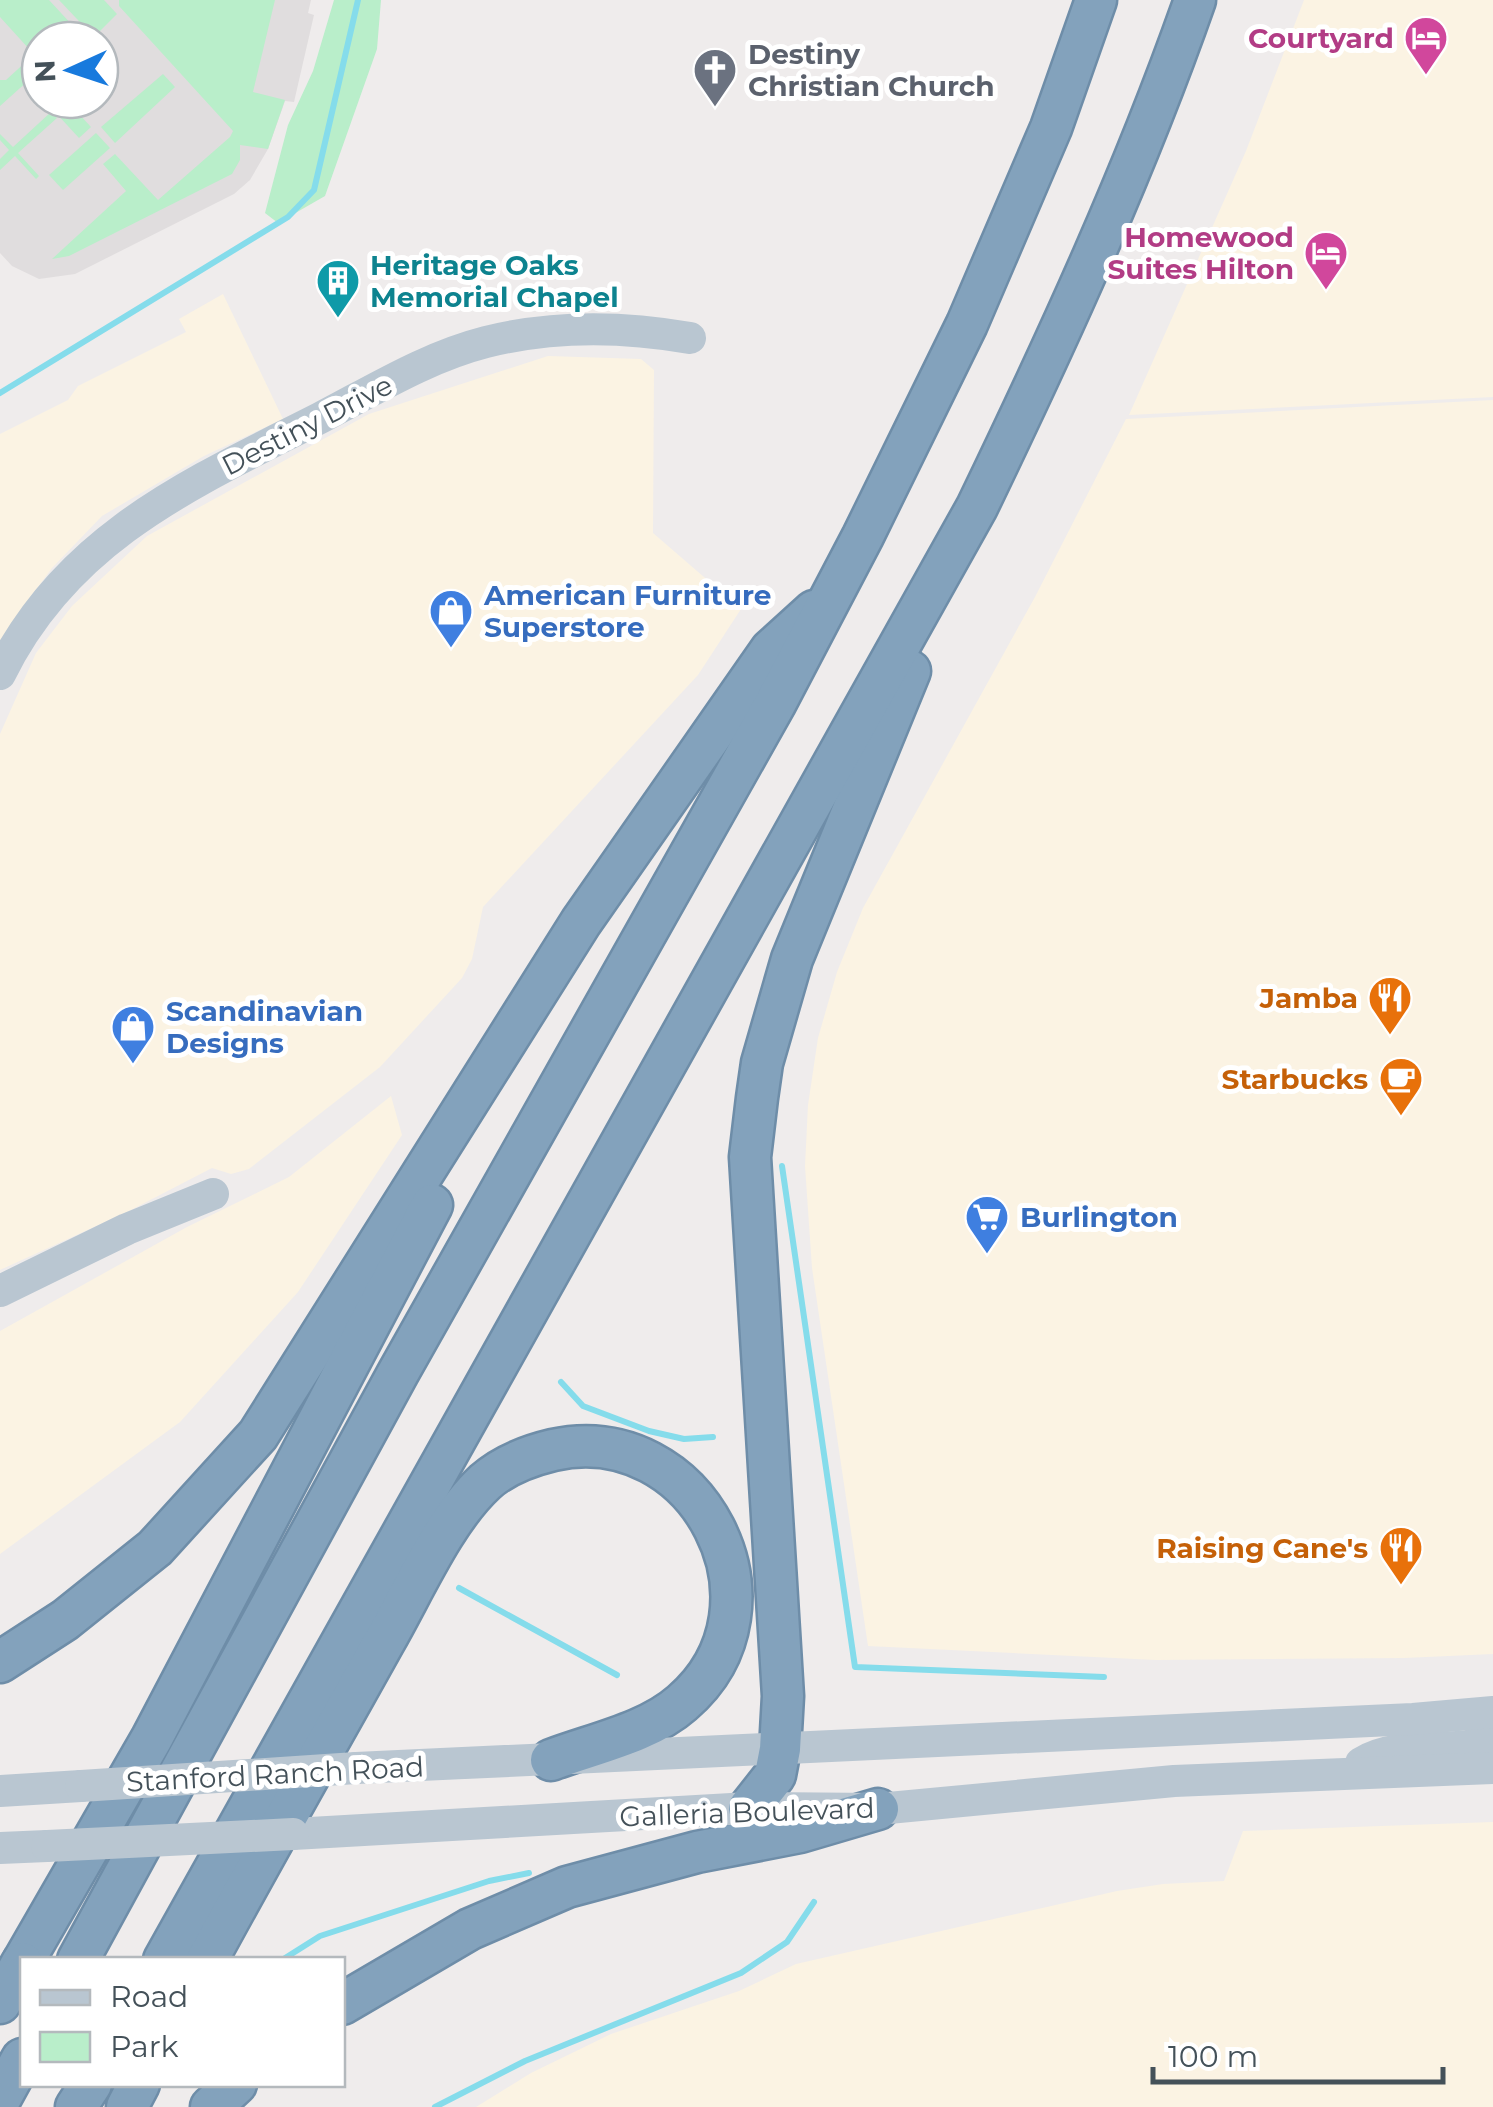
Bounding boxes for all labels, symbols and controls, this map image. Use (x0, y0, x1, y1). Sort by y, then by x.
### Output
hotel icon: Courtyard (1403, 15, 1449, 76)
north arrow (20, 20, 120, 120)
place label: Courtyard (1248, 21, 1394, 55)
place label: Destiny Christian Church (748, 37, 995, 103)
church icon: Destiny Christian Church (692, 47, 738, 108)
text: N (27, 59, 63, 83)
place label: Homewood Suites Hilton (1107, 220, 1294, 286)
hotel icon: Homewood Suites Hilton (1303, 230, 1349, 291)
place label: Heritage Oaks Memorial Chapel (370, 248, 619, 314)
building icon: Heritage Oaks Memorial Chapel (315, 258, 361, 319)
street label: Destiny Drive (216, 367, 398, 483)
place label: American Furniture Superstore (483, 578, 772, 644)
shop icon: American Furniture Superstore (428, 588, 474, 649)
restaurant icon: Jamba (1367, 975, 1413, 1036)
place label: Jamba (1259, 981, 1358, 1015)
place label: Scandinavian Designs (166, 994, 363, 1060)
shop icon: Scandinavian Designs (110, 1004, 156, 1065)
cafe icon: Starbucks (1378, 1056, 1424, 1117)
place label: Starbucks (1222, 1062, 1368, 1096)
supermarket icon: Burlington (964, 1194, 1010, 1255)
place label: Burlington (1020, 1200, 1178, 1234)
restaurant icon: Raising Cane's (1378, 1525, 1424, 1586)
place label: Raising Cane's (1156, 1531, 1368, 1565)
street label: Stanford Ranch Road (125, 1749, 425, 1799)
street label: Galleria Boulevard (619, 1791, 875, 1833)
legend (20, 1957, 345, 2087)
text: Road (110, 1978, 188, 2015)
scale bar (1153, 2022, 1443, 2084)
text: Park (110, 2028, 179, 2065)
text: 100 m (1168, 2038, 1258, 2075)

